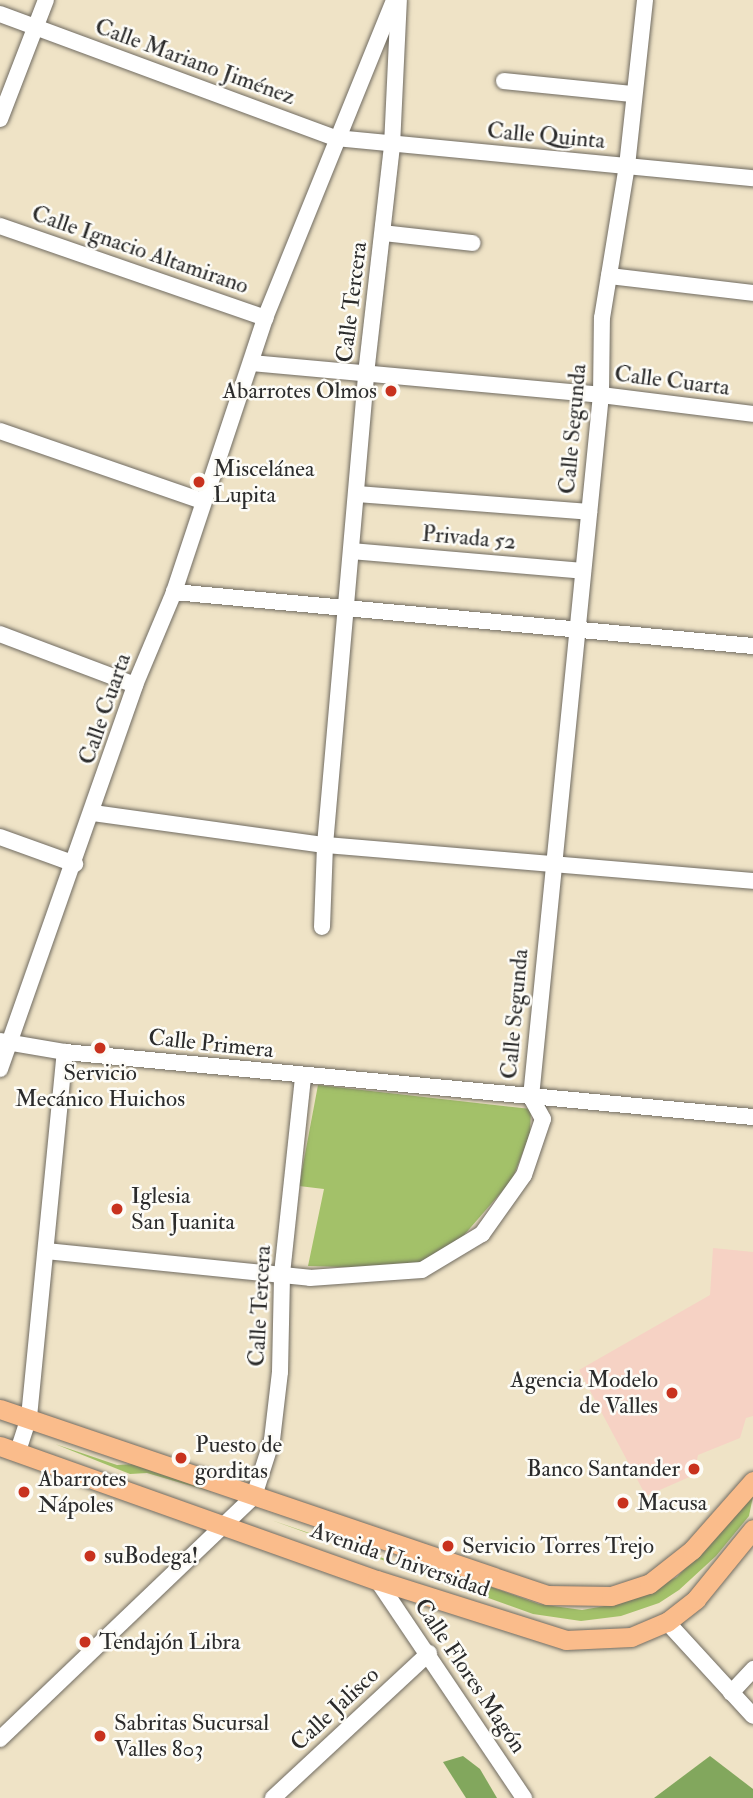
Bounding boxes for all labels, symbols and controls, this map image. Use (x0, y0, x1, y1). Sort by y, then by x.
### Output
street label: Calle Mariano Jiménez (91, 13, 299, 111)
street label: Calle Quinta (486, 117, 606, 155)
street label: Calle Ignacio Altamirano (28, 200, 252, 300)
street label: Calle Tercera (331, 240, 373, 364)
street label: Calle Cuarta (613, 360, 731, 402)
street label: Calle Segunda (554, 363, 592, 495)
place label: Abarrotes Olmos (223, 377, 377, 405)
marker: Abarrotes Olmos (383, 383, 399, 399)
place label: Miscelánea Lupita (213, 455, 314, 509)
marker: Miscelánea Lupita (191, 474, 207, 490)
street label: Privada 52 (421, 520, 517, 556)
street label: Calle Cuarta (73, 650, 137, 768)
street label: Calle Segunda (496, 948, 534, 1080)
street label: Calle Primera (147, 1024, 275, 1064)
marker: Servicio Mecánico Huichos (92, 1040, 108, 1056)
place label: Servicio Mecánico Huichos (15, 1059, 185, 1113)
place label: Iglesia San Juanita (131, 1182, 235, 1236)
marker: Iglesia San Juanita (109, 1201, 125, 1217)
street label: Calle Tercera (243, 1245, 277, 1367)
place label: Agencia Modelo de Valles (510, 1366, 658, 1420)
marker: Agencia Modelo de Valles (664, 1385, 680, 1401)
place label: Puesto de gorditas (195, 1431, 282, 1485)
marker: Puesto de gorditas (173, 1450, 189, 1466)
place label: Banco Santander (526, 1455, 680, 1483)
marker: Banco Santander (686, 1461, 702, 1477)
place label: Abarrotes Nápoles (38, 1465, 126, 1519)
marker: Abarrotes Nápoles (16, 1484, 32, 1500)
place label: Macusa (637, 1489, 707, 1517)
marker: Macusa (615, 1495, 631, 1511)
street label: Avenida Universidad (307, 1516, 493, 1604)
place label: Servicio Torres Trejo (462, 1532, 654, 1560)
marker: Servicio Torres Trejo (440, 1538, 456, 1554)
place label: suBodega! (104, 1542, 198, 1570)
marker: suBodega! (82, 1548, 98, 1564)
street label: Calle Flores Magón (408, 1594, 532, 1758)
place label: Tendajón Libra (99, 1628, 240, 1656)
marker: Tendajón Libra (77, 1634, 93, 1650)
street label: Calle Jalisco (285, 1661, 385, 1757)
place label: Sabritas Sucursal Valles 803 (114, 1709, 269, 1763)
marker: Sabritas Sucursal Valles 803 (92, 1728, 108, 1744)

